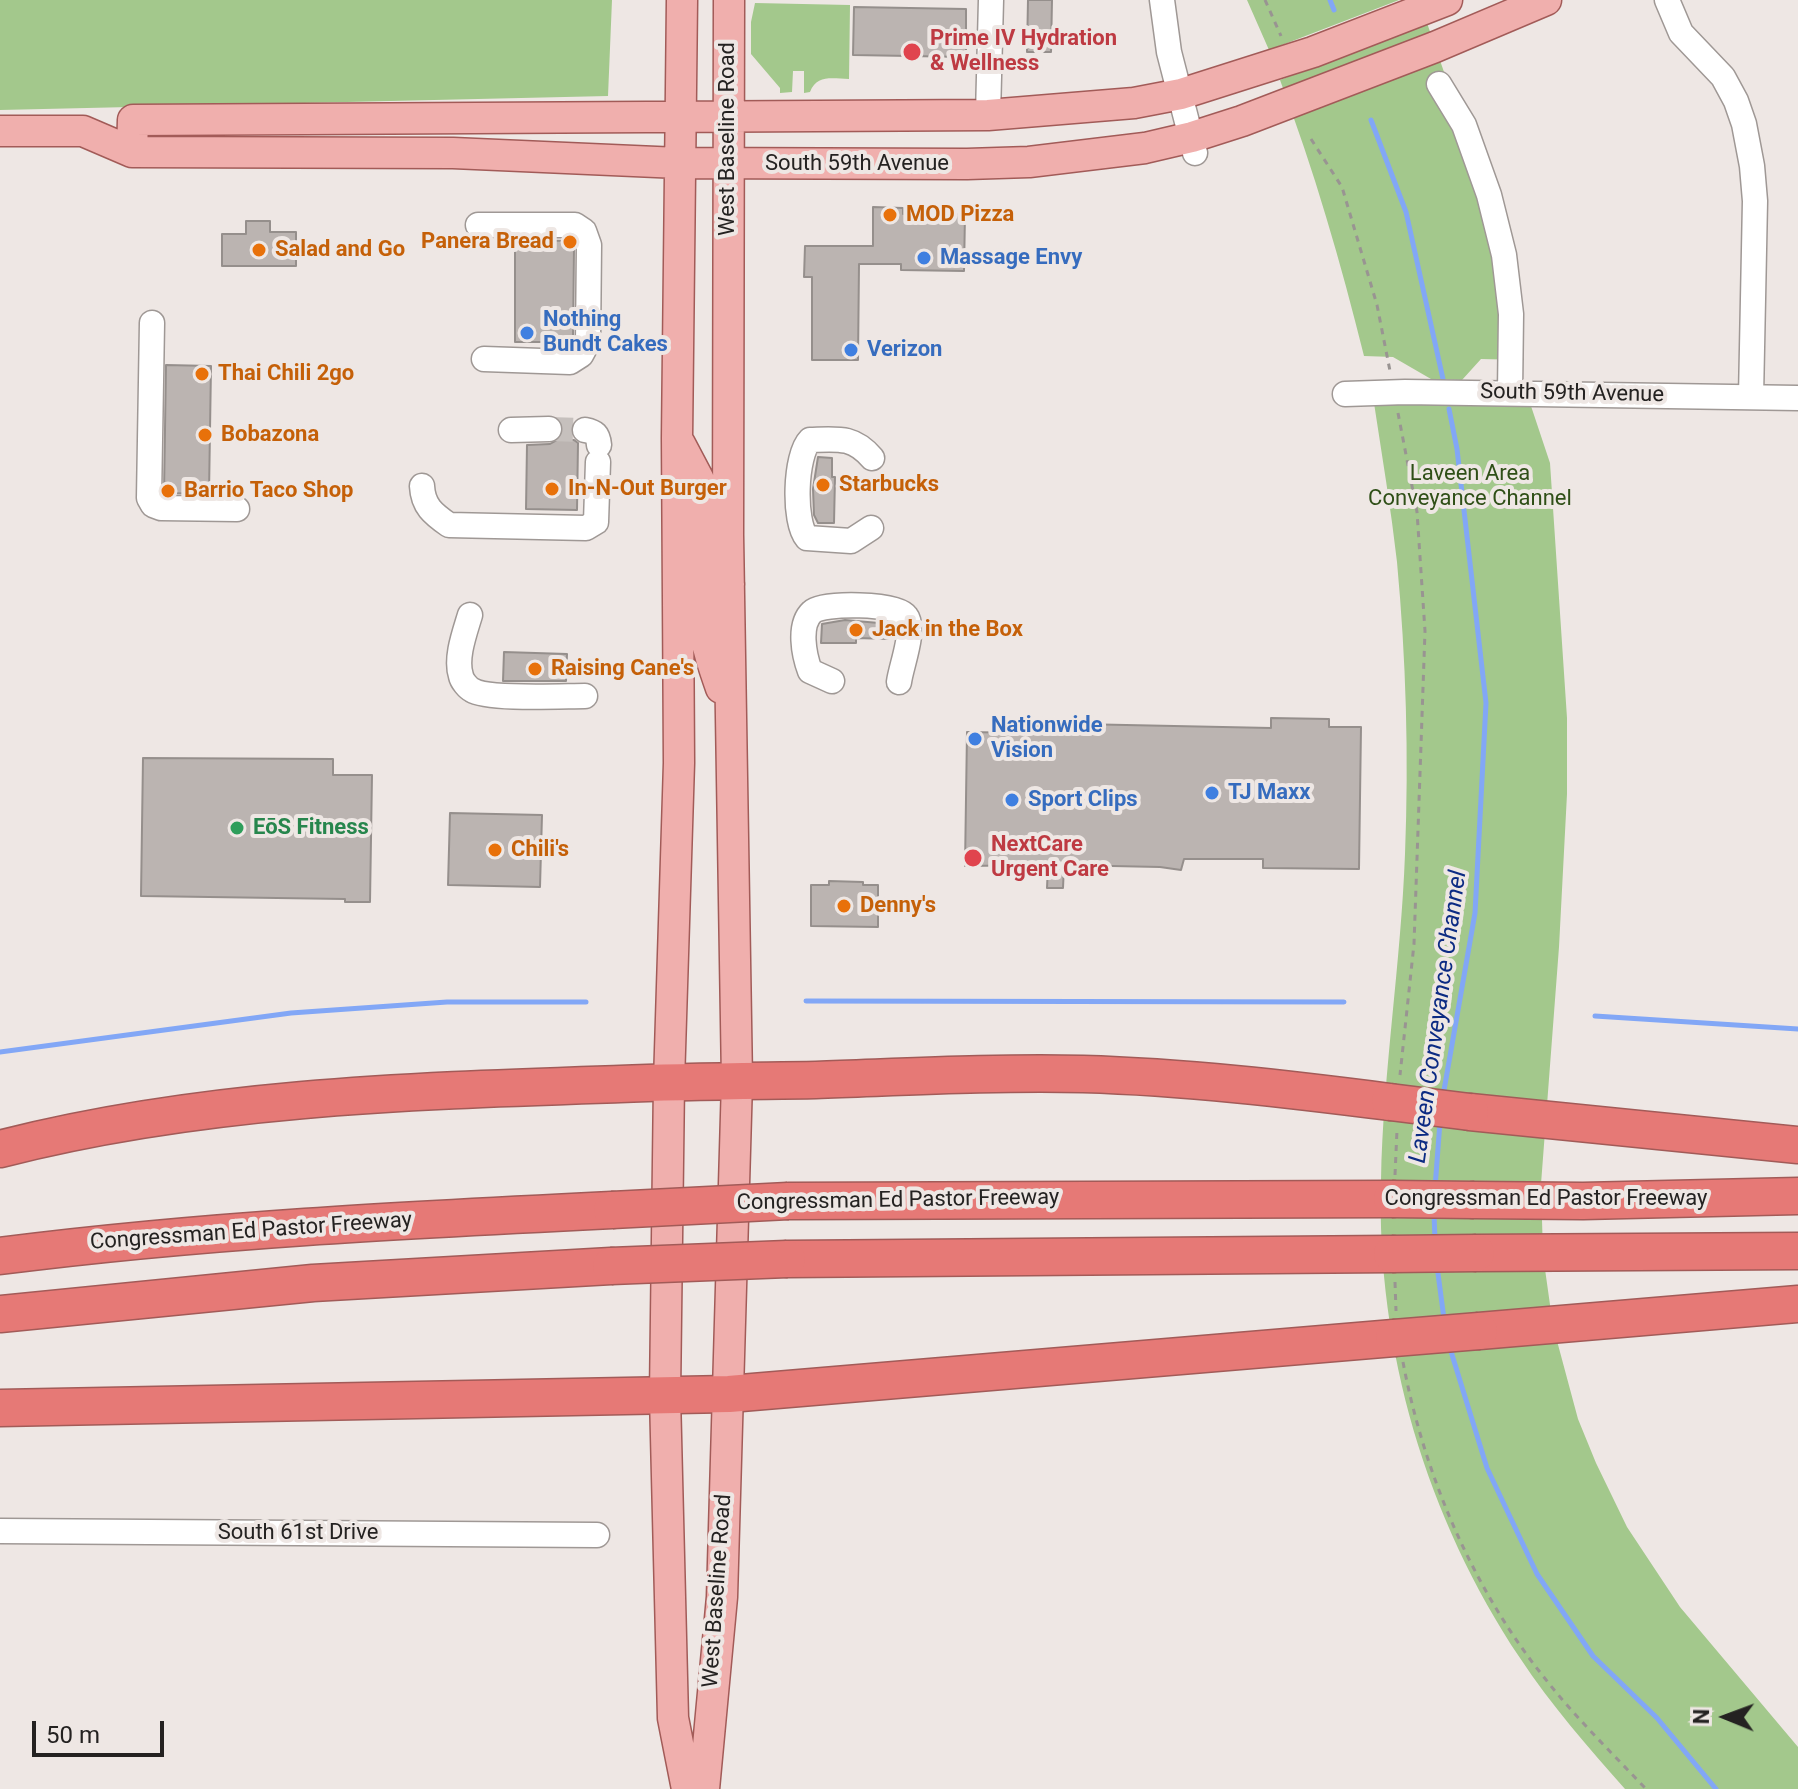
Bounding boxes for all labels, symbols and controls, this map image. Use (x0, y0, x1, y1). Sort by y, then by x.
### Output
place label: Prime IV Hydration & Wellness (930, 26, 1117, 78)
marker: Prime IV Hydration & Wellness (901, 41, 923, 63)
street label: West Baseline Road (715, 42, 741, 236)
street label: South 59th Avenue (765, 151, 949, 177)
place label: MOD Pizza (906, 202, 1014, 228)
marker: MOD Pizza (881, 206, 899, 224)
place label: Panera Bread (421, 229, 554, 255)
marker: Panera Bread (561, 233, 579, 251)
place label: Salad and Go (275, 237, 405, 263)
marker: Salad and Go (250, 241, 268, 259)
place label: Massage Envy (940, 245, 1082, 271)
marker: Massage Envy (915, 249, 933, 267)
place label: Nothing Bundt Cakes (543, 307, 668, 358)
marker: Nothing Bundt Cakes (518, 324, 536, 342)
place label: Verizon (867, 337, 942, 363)
marker: Verizon (842, 341, 860, 359)
place label: Thai Chili 2go (218, 361, 354, 387)
marker: Thai Chili 2go (193, 365, 211, 383)
street label: South 59th Avenue (1480, 379, 1664, 409)
place label: Bobazona (221, 422, 319, 448)
marker: Bobazona (196, 426, 214, 444)
park label: Laveen Area Conveyance Channel (1368, 461, 1572, 512)
place label: Starbucks (839, 472, 939, 498)
place label: In-N-Out Burger (568, 476, 727, 502)
marker: Starbucks (814, 476, 832, 494)
place label: Barrio Taco Shop (184, 478, 353, 504)
marker: In-N-Out Burger (543, 480, 561, 498)
marker: Barrio Taco Shop (159, 482, 177, 500)
place label: Jack in the Box (872, 617, 1023, 643)
marker: Jack in the Box (847, 621, 865, 639)
place label: Raising Cane's (551, 656, 694, 682)
marker: Raising Cane's (526, 660, 544, 678)
place label: Nationwide Vision (991, 713, 1103, 764)
marker: Nationwide Vision (966, 730, 984, 748)
place label: TJ Maxx (1228, 780, 1310, 806)
marker: TJ Maxx (1203, 784, 1221, 802)
place label: Sport Clips (1028, 787, 1138, 813)
marker: Sport Clips (1003, 791, 1021, 809)
place label: EōS Fitness (253, 815, 369, 841)
marker: EōS Fitness (228, 819, 246, 837)
place label: NextCare Urgent Care (991, 832, 1109, 884)
place label: Chili's (511, 837, 569, 863)
marker: Chili's (486, 841, 504, 859)
marker: NextCare Urgent Care (962, 847, 984, 869)
water label: Laveen Conveyance Channel (1404, 869, 1474, 1165)
place label: Denny's (860, 893, 936, 919)
marker: Denny's (835, 897, 853, 915)
street label: Congressman Ed Pastor Freeway (736, 1185, 1060, 1217)
street label: Congressman Ed Pastor Freeway (1385, 1186, 1707, 1212)
street label: Congressman Ed Pastor Freeway (89, 1208, 413, 1256)
street label: West Baseline Road (698, 1493, 738, 1689)
street label: South 61st Drive (218, 1520, 378, 1546)
north arrow (1686, 1677, 1766, 1757)
scale bar (36, 1705, 168, 1755)
text: N (1689, 1709, 1714, 1725)
text: 50 m (46, 1721, 100, 1749)

